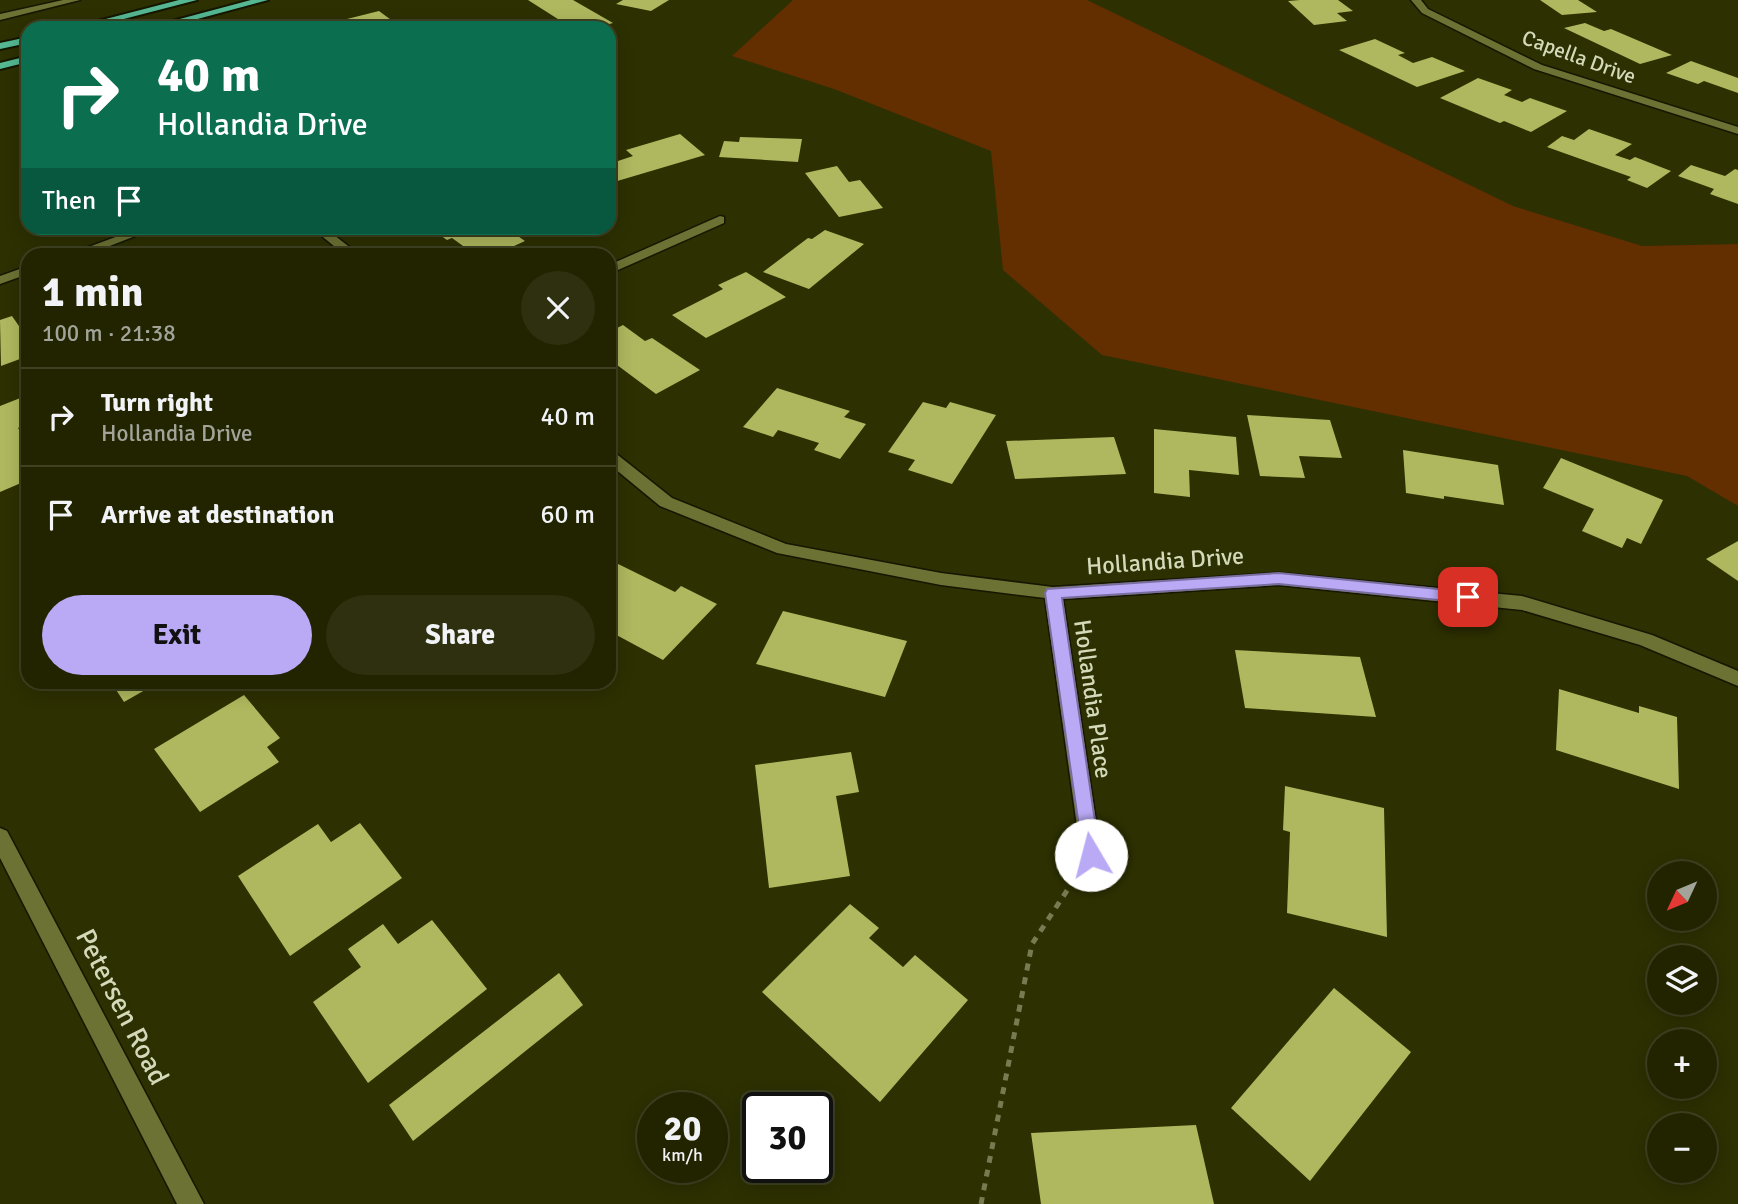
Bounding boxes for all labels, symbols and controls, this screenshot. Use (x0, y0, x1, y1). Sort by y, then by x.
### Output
street label: Capella Drive (1519, 24, 1639, 90)
text: 40 m (157, 45, 260, 105)
icon: right (42, 49, 133, 140)
text: Hollandia Drive (157, 105, 368, 144)
icon: arrive (110, 182, 148, 220)
text: Then (42, 185, 96, 217)
text: 1 min (42, 267, 143, 318)
button: close (521, 271, 595, 345)
text: 100 m · 21:38 (42, 319, 176, 348)
text: Turn right (101, 387, 213, 419)
icon: right (42, 398, 80, 436)
text: 40 m (540, 401, 595, 433)
text: Hollandia Drive (101, 419, 252, 448)
icon: arrive (42, 496, 80, 534)
text: Arrive at destination (101, 499, 334, 531)
text: 60 m (540, 499, 595, 531)
street label: Hollandia Drive (1085, 541, 1245, 581)
pin (1438, 567, 1498, 627)
icon: arrive (1449, 578, 1487, 616)
button: Exit (42, 595, 312, 675)
button: Share (326, 595, 595, 675)
street label: Hollandia Place (1067, 618, 1119, 780)
position arrow (1054, 818, 1128, 892)
north arrow (1647, 861, 1717, 931)
map controls (1647, 861, 1717, 1183)
street label: Petersen Road (68, 923, 176, 1091)
button: layers (1647, 945, 1717, 1015)
button: + (1647, 1029, 1717, 1099)
speed limit sign: 30 (742, 1092, 833, 1183)
text: 20 (664, 1107, 701, 1150)
button: − (1647, 1113, 1717, 1183)
text: km/h (662, 1144, 703, 1166)

